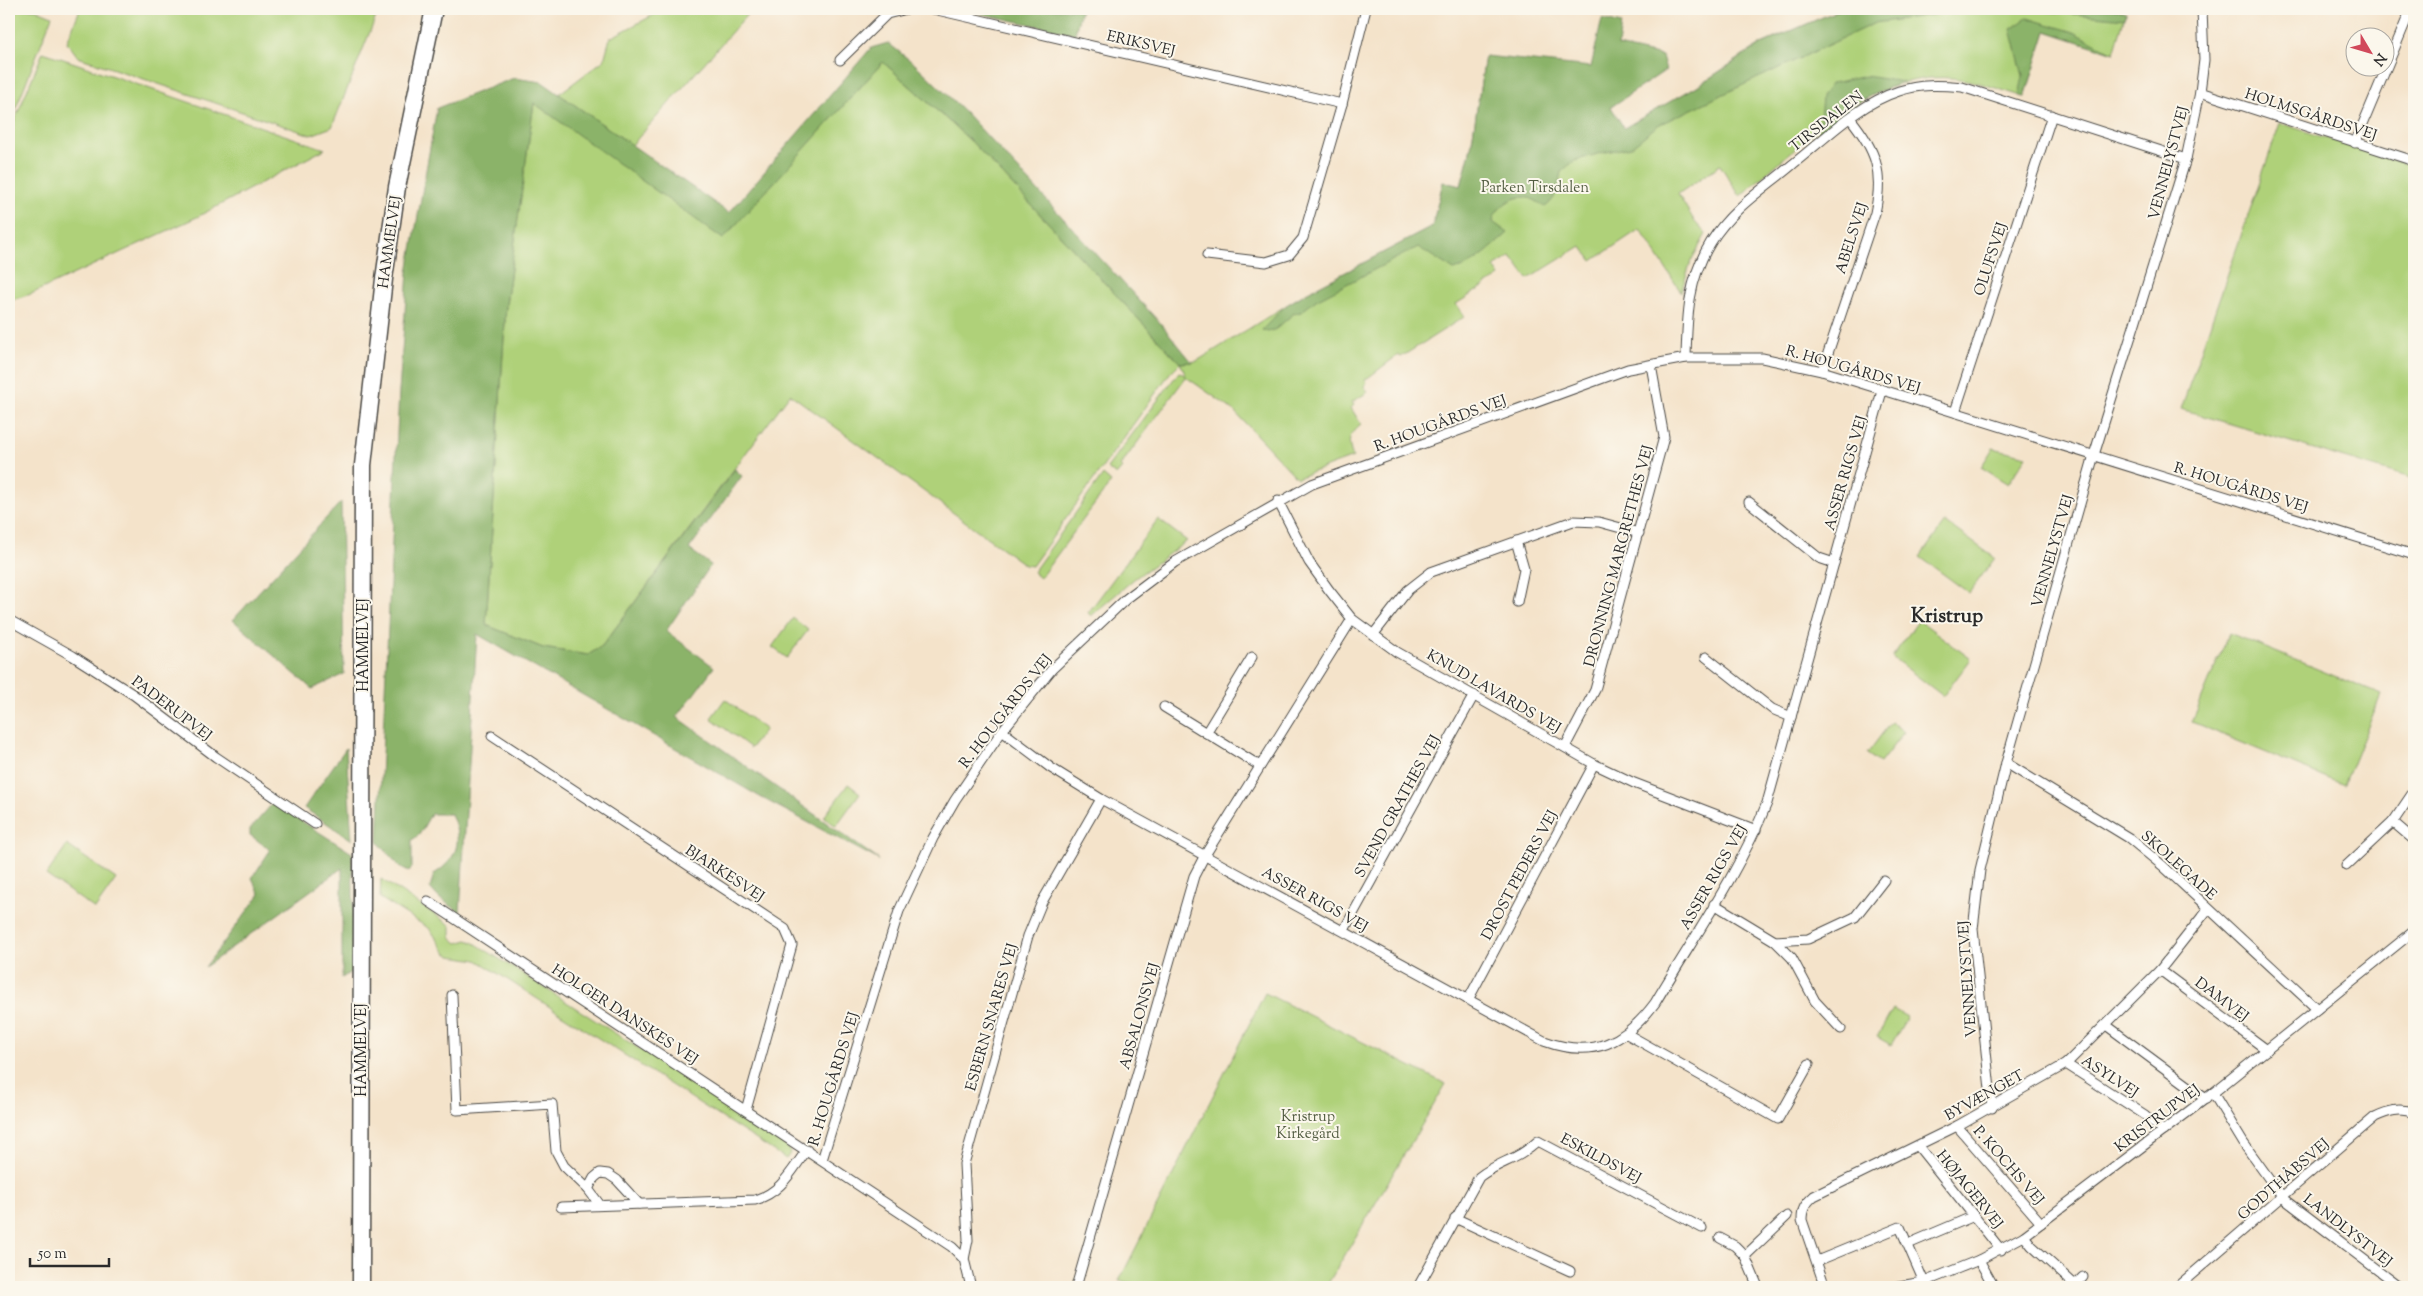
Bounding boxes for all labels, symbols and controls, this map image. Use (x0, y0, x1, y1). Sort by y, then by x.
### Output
street label: ERIKSVEJ (1104, 26, 1178, 63)
north arrow (2346, 28, 2396, 78)
text: N (2367, 48, 2390, 69)
street label: HOLMSGÅRDSVEJ (2242, 83, 2380, 147)
street label: TIRSDALEN (1786, 87, 1868, 158)
street label: VENNELYSTVEJ (2144, 104, 2195, 223)
park label: Parken Tirsdalen (1481, 178, 1589, 199)
street label: HAMMELVEJ (374, 194, 407, 290)
street label: ABELSVEJ (1831, 199, 1874, 277)
street label: OLUFSVEJ (1970, 219, 2013, 299)
street label: R. HOUGÅRDS VEJ (1783, 340, 1923, 400)
street label: R. HOUGÅRDS VEJ (1371, 390, 1510, 458)
street label: ASSER RIGS VEJ (1820, 413, 1873, 533)
street label: DRONNING MARGRETHES VEJ (1580, 443, 1659, 670)
street label: R. HOUGÅRDS VEJ (2171, 457, 2311, 519)
street label: VENNELYSTVEJ (2027, 492, 2080, 610)
street label: HAMMELVEJ (354, 598, 375, 692)
district label: Kristrup (1911, 603, 1983, 632)
street label: KNUD LAVARDS VEJ (1422, 645, 1565, 740)
street label: R. HOUGÅRDS VEJ (954, 649, 1058, 773)
street label: PADERUPVEJ (126, 672, 216, 747)
street label: SVEND GRATHES VEJ (1350, 731, 1447, 882)
street label: DROST PEDERS VEJ (1477, 806, 1564, 944)
street label: ASSER RIGS VEJ (1676, 821, 1753, 934)
street label: SKOLEGADE (2136, 826, 2220, 906)
street label: BJARKESVEJ (681, 841, 768, 908)
street label: ASSER RIGS VEJ (1257, 862, 1372, 939)
street label: VENNELYSTVEJ (1954, 919, 1983, 1038)
street label: ESBERN SNARES VEJ (961, 941, 1024, 1094)
street label: HOLGER DANSKES VEJ (547, 960, 702, 1071)
street label: ABSALONSVEJ (1115, 960, 1166, 1072)
street label: DAMVEJ (2190, 973, 2253, 1028)
street label: HAMMELVEJ (352, 1003, 373, 1097)
street label: R. HOUGÅRDS VEJ (803, 1009, 865, 1149)
street label: ASYLVEJ (2077, 1051, 2142, 1104)
street label: BYVÆNGET (1941, 1066, 2029, 1127)
street label: KRISTRUPVEJ (2111, 1080, 2205, 1158)
park label: Kristrup Kirkegård (1276, 1107, 1340, 1145)
street label: P. KOCHS VEJ (1967, 1122, 2049, 1211)
street label: ESKILDSVEJ (1556, 1129, 1645, 1190)
street label: GODTHÅBSVEJ (2233, 1133, 2335, 1226)
street label: HØJAGERVEJ (1931, 1146, 2008, 1234)
street label: LANDLYSTVEJ (2298, 1190, 2397, 1273)
scale bar (30, 1236, 109, 1268)
text: 50 m (37, 1244, 67, 1265)

